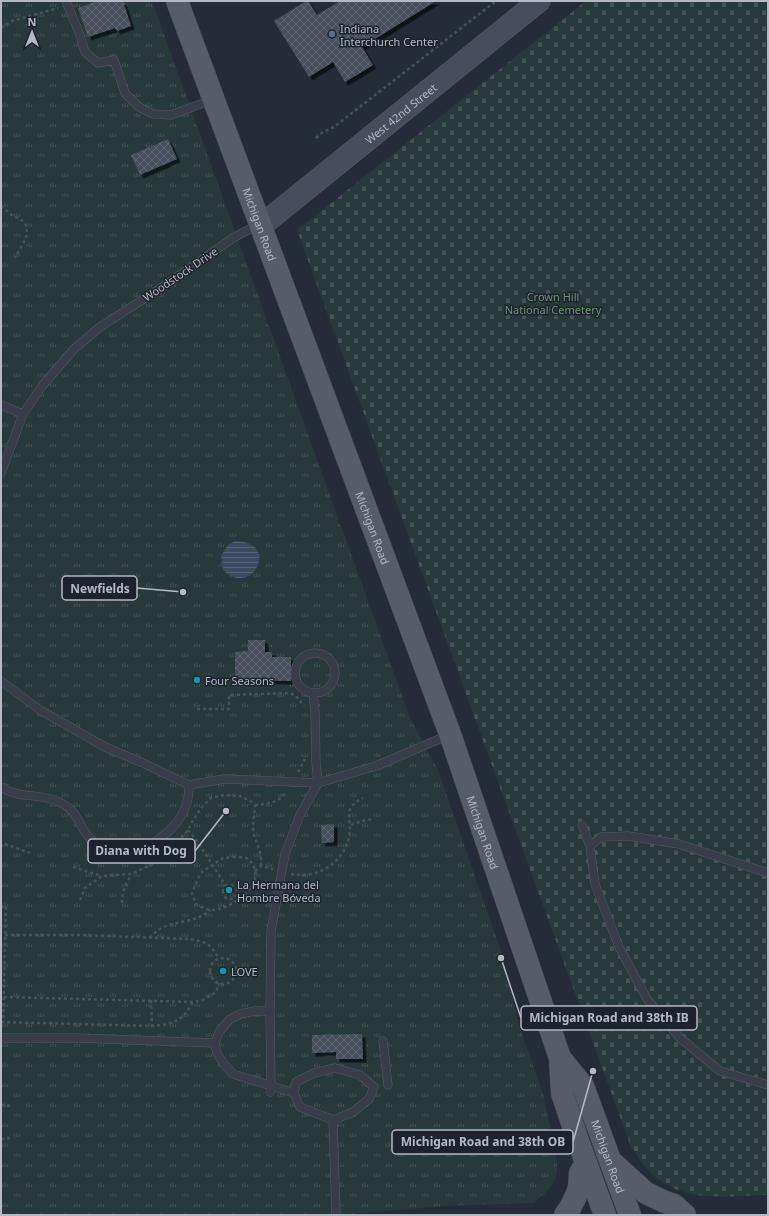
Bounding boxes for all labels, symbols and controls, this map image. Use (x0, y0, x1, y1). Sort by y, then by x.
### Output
north arrow (12, 12, 52, 52)
text: N (28, 14, 36, 29)
place label: Indiana Interchurch Center (340, 21, 438, 49)
marker: Indiana Interchurch Center (327, 29, 337, 39)
street label: West 42nd Street (361, 80, 439, 147)
street label: Michigan Road (240, 185, 281, 263)
street label: Woodstock Drive (140, 243, 220, 305)
park label: Crown Hill National Cemetery (505, 289, 602, 317)
street label: Michigan Road (353, 489, 394, 566)
callout: Newfields (62, 576, 137, 600)
text: Newfields (70, 580, 130, 597)
place label: Four Seasons (205, 673, 274, 688)
marker: Four Seasons (192, 675, 202, 685)
street label: Michigan Road (464, 794, 503, 871)
callout: Diana with Dog (88, 839, 195, 863)
text: Diana with Dog (95, 842, 187, 859)
place label: La Hermana del Hombre Bóveda (237, 877, 321, 905)
marker: La Hermana del Hombre Bóveda (224, 885, 234, 895)
place label: LOVE (231, 964, 258, 979)
marker: LOVE (218, 966, 228, 976)
callout: Michigan Road and 38th IB (521, 1006, 697, 1030)
text: Michigan Road and 38th IB (529, 1009, 689, 1026)
street label: Michigan Road (588, 1118, 629, 1195)
callout: Michigan Road and 38th OB (392, 1130, 573, 1154)
text: Michigan Road and 38th OB (401, 1133, 565, 1150)

